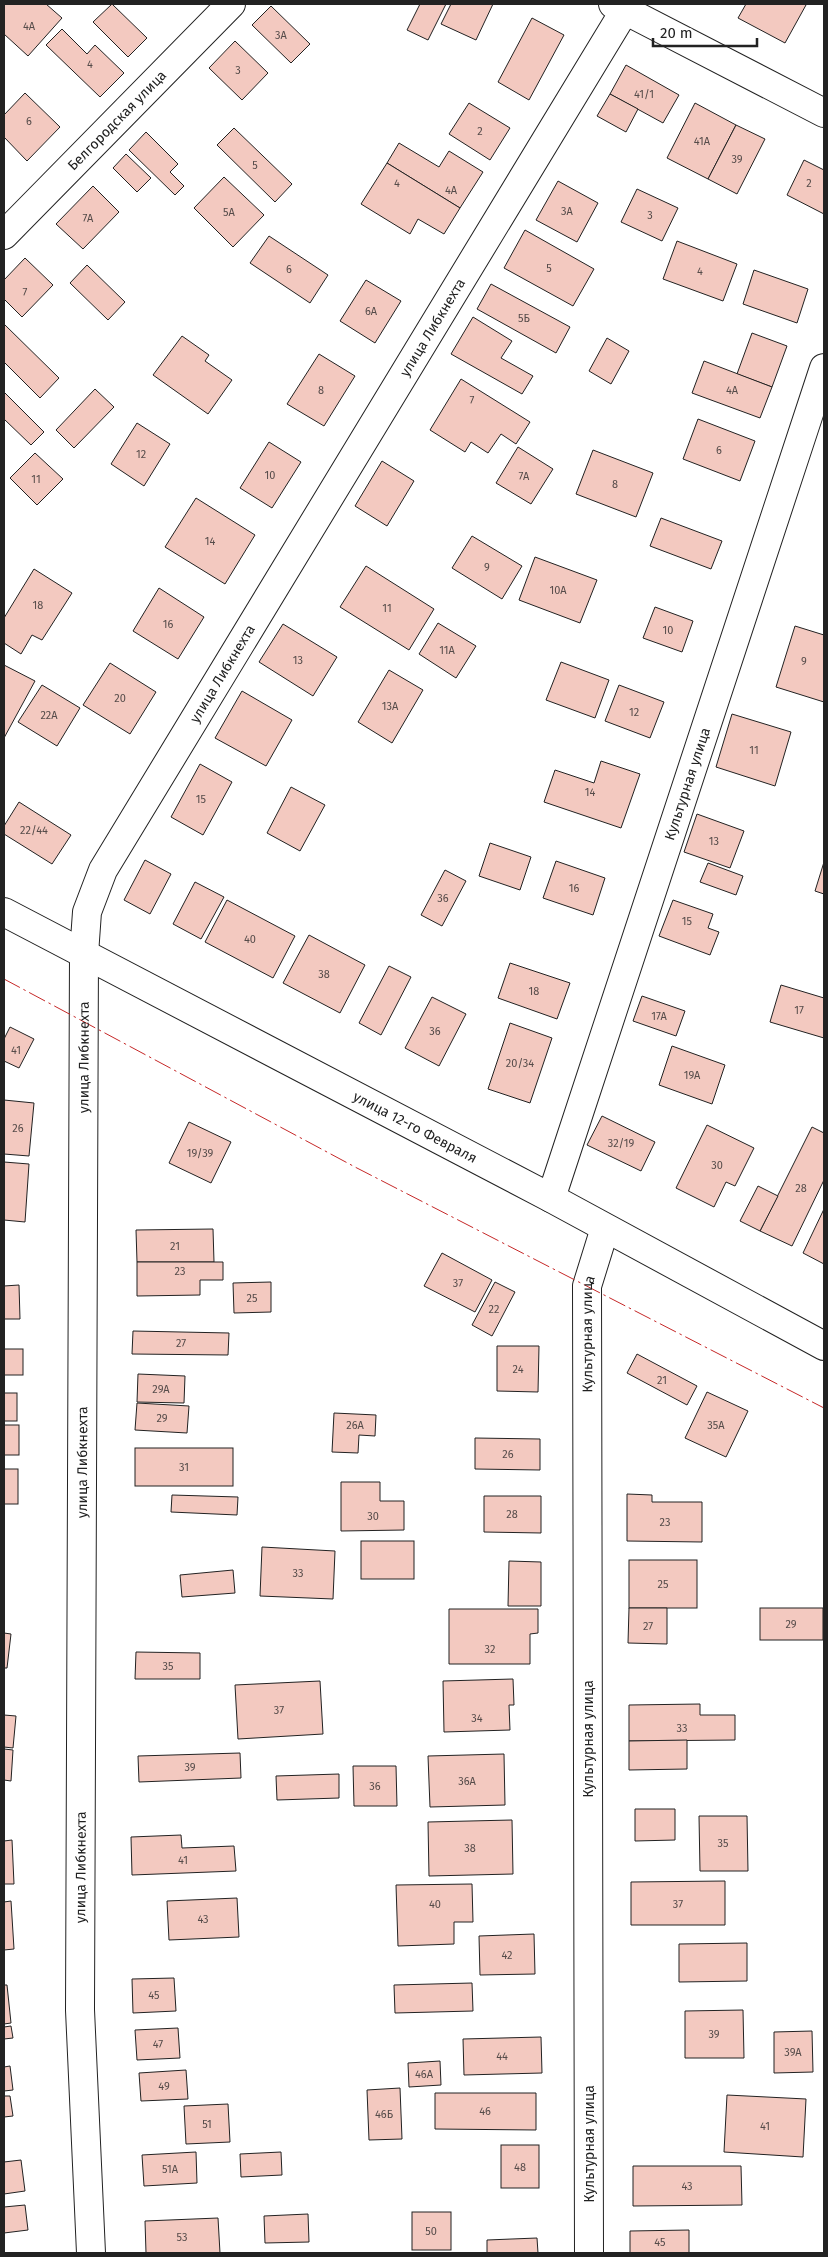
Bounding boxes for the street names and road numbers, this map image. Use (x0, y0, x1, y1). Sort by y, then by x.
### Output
street label: Белгородская улица (64, 67, 170, 174)
street label: улица Либкнехта (396, 275, 469, 380)
street label: улица Либкнехта (186, 621, 258, 726)
street label: Культурная улица (661, 725, 714, 842)
street label: улица Либкнехта (75, 1001, 92, 1113)
street label: улица 12-го Февраля (350, 1088, 480, 1166)
street label: Культурная улица (578, 1273, 598, 1393)
street label: улица Либкнехта (73, 1406, 91, 1518)
street label: Культурная улица (580, 1680, 597, 1798)
street label: улица Либкнехта (72, 1811, 89, 1923)
street label: Культурная улица (581, 2085, 598, 2203)

